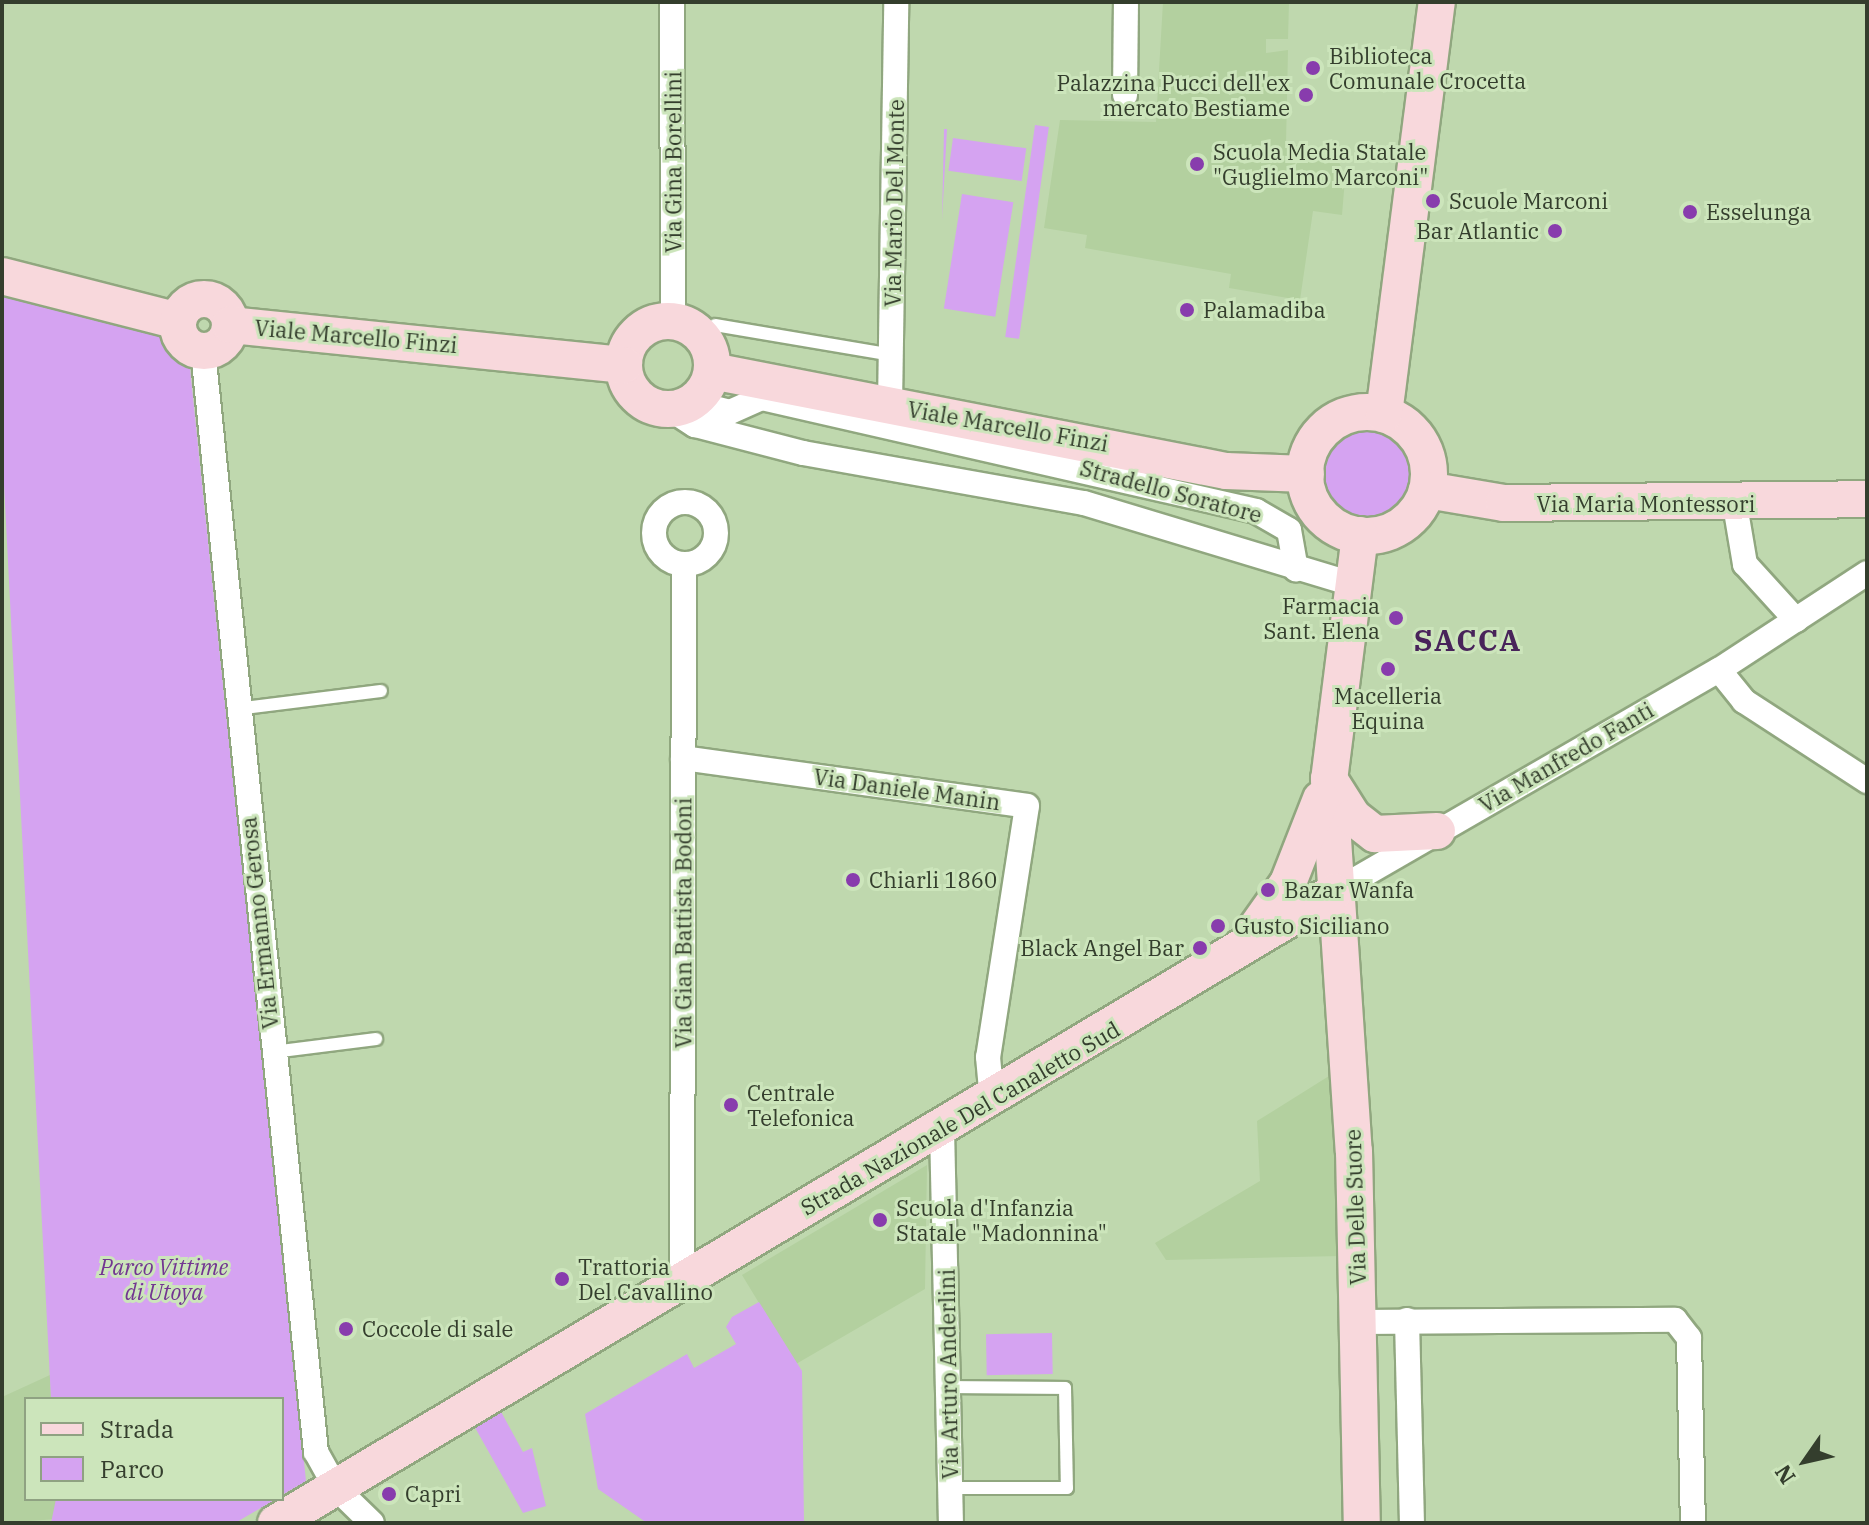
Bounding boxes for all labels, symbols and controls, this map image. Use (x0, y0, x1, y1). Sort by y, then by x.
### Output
place label: Biblioteca Comunale Crocetta (1329, 42, 1526, 94)
marker: Biblioteca Comunale Crocetta (1304, 59, 1322, 77)
place label: Palazzina Pucci dell'ex mercato Bestiame (1056, 69, 1290, 120)
street label: Via Gina Borellini (660, 71, 686, 253)
marker: Palazzina Pucci dell'ex mercato Bestiame (1297, 86, 1315, 104)
street label: Via Mario Del Monte (879, 99, 909, 307)
place label: Scuola Media Statale "Guglielmo Marconi" (1213, 138, 1428, 190)
marker: Scuola Media Statale "Guglielmo Marconi" (1188, 155, 1206, 173)
place label: Scuole Marconi (1449, 188, 1608, 214)
marker: Scuole Marconi (1424, 192, 1442, 210)
place label: Esselunga (1706, 199, 1811, 225)
marker: Esselunga (1681, 203, 1699, 221)
place label: Bar Atlantic (1416, 218, 1539, 244)
marker: Bar Atlantic (1546, 222, 1564, 240)
place label: Palamadiba (1203, 297, 1326, 323)
marker: Palamadiba (1178, 301, 1196, 319)
street label: Viale Marcello Finzi (253, 314, 459, 358)
street label: Viale Marcello Finzi (906, 395, 1110, 457)
street label: Stradello Soratore (1077, 454, 1265, 528)
street label: Via Maria Montessori (1537, 491, 1755, 517)
place label: Farmacia Sant. Elena (1263, 592, 1380, 644)
marker: Farmacia Sant. Elena (1387, 609, 1405, 627)
district label: SACCA (1414, 622, 1522, 658)
marker: Macelleria Equina (1379, 660, 1397, 678)
place label: Macelleria Equina (1334, 682, 1442, 734)
street label: Via Manfredo Fanti (1474, 696, 1658, 818)
street label: Via Daniele Manin (812, 763, 1002, 815)
street label: Via Gian Battista Bodoni (670, 798, 696, 1048)
street label: Via Ermanno Gerosa (235, 816, 283, 1030)
place label: Chiarli 1860 (869, 867, 997, 893)
marker: Chiarli 1860 (844, 871, 862, 889)
place label: Bazar Wanfa (1284, 877, 1414, 903)
marker: Bazar Wanfa (1259, 881, 1277, 899)
place label: Gusto Siciliano (1234, 913, 1389, 939)
marker: Gusto Siciliano (1209, 917, 1227, 935)
place label: Black Angel Bar (1020, 935, 1184, 961)
marker: Black Angel Bar (1191, 939, 1209, 957)
street label: Strada Nazionale Del Canaletto Sud (796, 1015, 1124, 1221)
place label: Centrale Telefonica (747, 1079, 855, 1130)
marker: Centrale Telefonica (722, 1096, 740, 1114)
street label: Via Delle Suore (1339, 1129, 1371, 1285)
place label: Scuola d'Infanzia Statale "Madonnina" (896, 1194, 1107, 1246)
marker: Scuola d'Infanzia Statale "Madonnina" (871, 1211, 889, 1229)
park label: Parco Vittime di Utoya (100, 1253, 228, 1304)
place label: Trattoria Del Cavallino (578, 1253, 713, 1304)
street label: Via Arturo Anderlini (933, 1269, 963, 1479)
marker: Trattoria Del Cavallino (553, 1270, 571, 1288)
place label: Coccole di sale (362, 1316, 513, 1342)
marker: Coccole di sale (337, 1320, 355, 1338)
legend (24, 1397, 284, 1501)
text: Strada (100, 1413, 174, 1445)
north arrow (1765, 1421, 1845, 1501)
text: Parco (100, 1453, 164, 1485)
text: N (1768, 1459, 1802, 1490)
place label: Capri (405, 1481, 461, 1507)
marker: Capri (380, 1485, 398, 1503)

